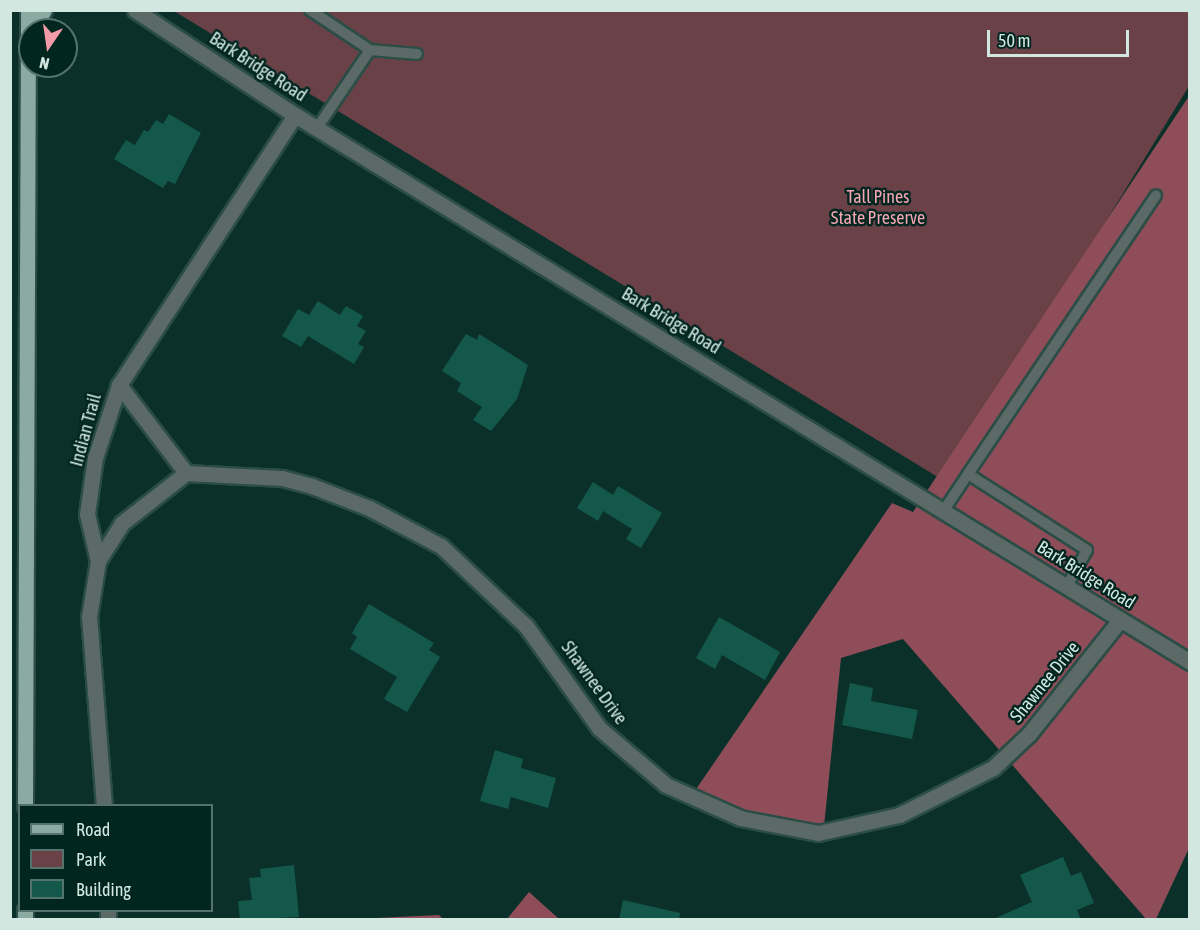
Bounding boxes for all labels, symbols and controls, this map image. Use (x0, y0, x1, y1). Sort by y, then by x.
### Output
north arrow (18, 18, 78, 78)
scale bar (990, 18, 1132, 56)
street label: Bark Bridge Road (205, 28, 311, 106)
text: 50 m (998, 30, 1030, 51)
text: N (38, 54, 51, 73)
park label: Tall Pines State Preserve (831, 187, 925, 230)
street label: Bark Bridge Road (618, 283, 724, 359)
street label: Indian Trail (66, 391, 106, 469)
street label: Bark Bridge Road (1033, 536, 1139, 614)
street label: Shawnee Drive (557, 637, 631, 729)
street label: Shawnee Drive (1006, 637, 1084, 727)
legend (18, 804, 213, 912)
text: Road (76, 819, 110, 840)
text: Park (76, 849, 106, 870)
text: Building (76, 879, 131, 900)

